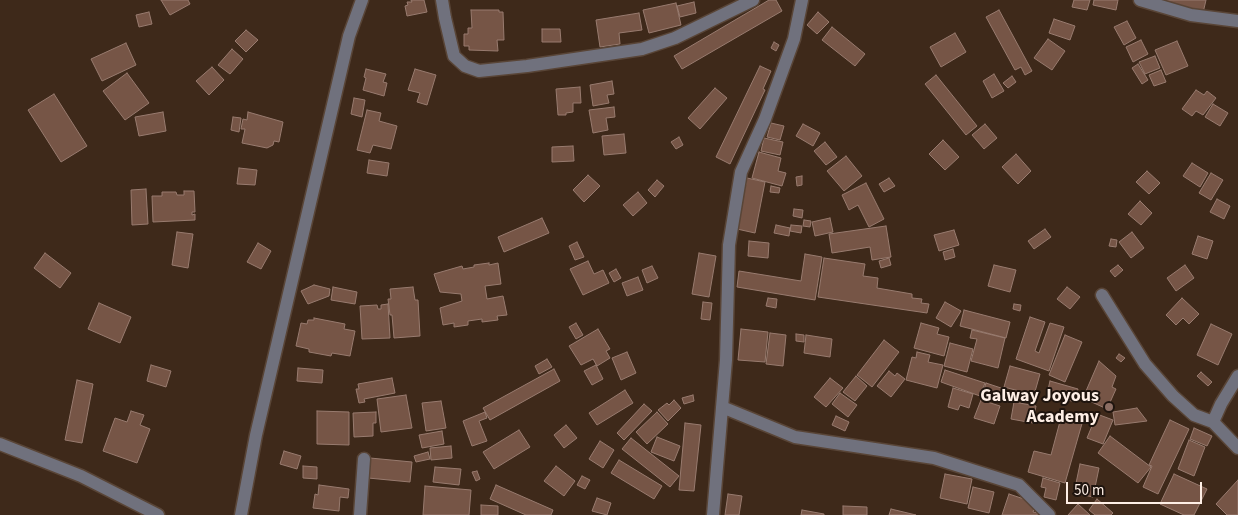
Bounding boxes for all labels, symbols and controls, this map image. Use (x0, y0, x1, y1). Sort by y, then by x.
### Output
place label: Galway Joyous Academy (980, 386, 1099, 428)
marker: Galway Joyous Academy (1103, 401, 1115, 413)
scale bar (1068, 472, 1204, 504)
text: 50 m (1074, 480, 1104, 501)

